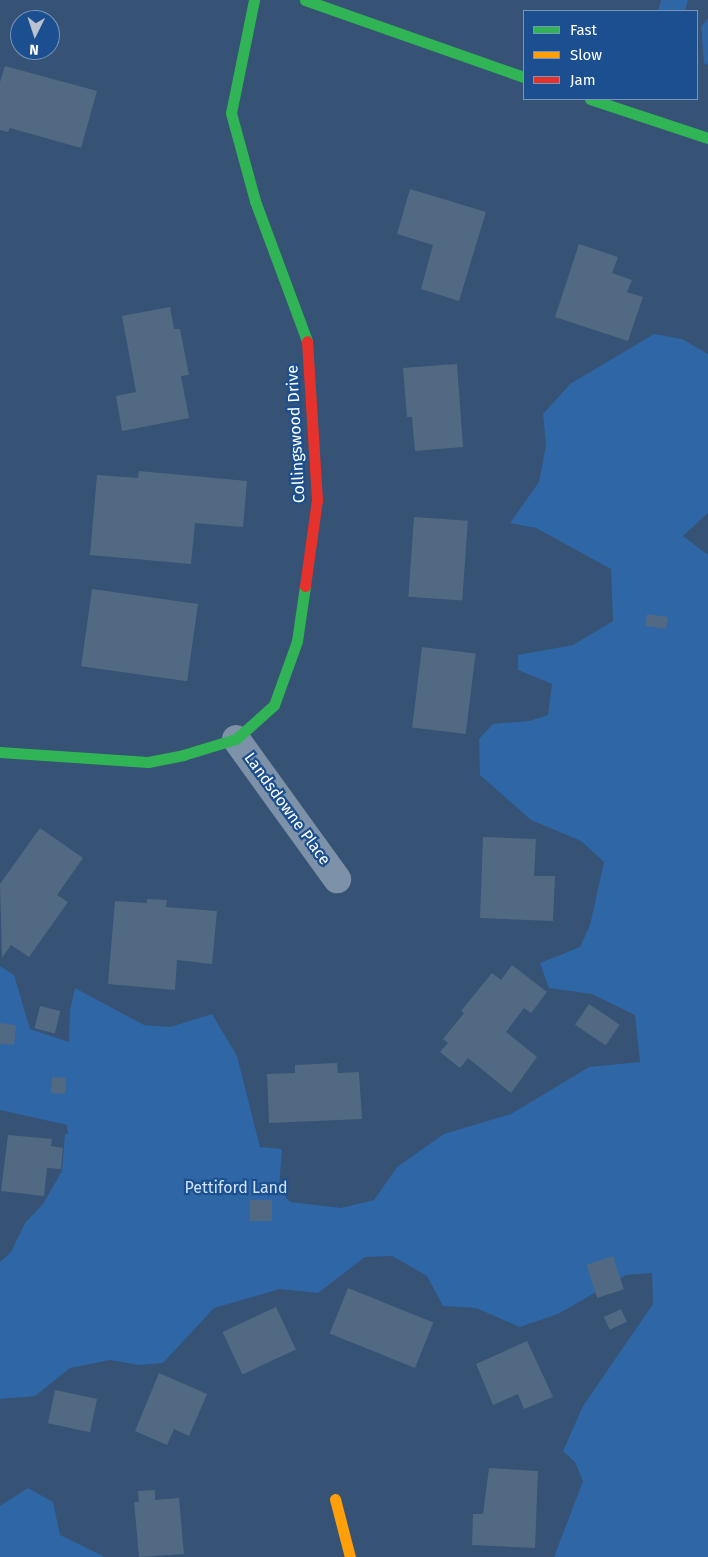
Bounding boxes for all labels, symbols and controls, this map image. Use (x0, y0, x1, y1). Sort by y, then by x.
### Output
north arrow (10, 10, 60, 60)
legend (523, 10, 698, 100)
text: Fast (570, 21, 597, 39)
text: N (29, 41, 39, 58)
text: Slow (570, 46, 602, 64)
text: Jam (570, 71, 596, 89)
street label: Collingswood Drive (283, 364, 309, 504)
street label: Landsdowne Place (240, 749, 334, 869)
park label: Pettiford Land (184, 1178, 288, 1198)

